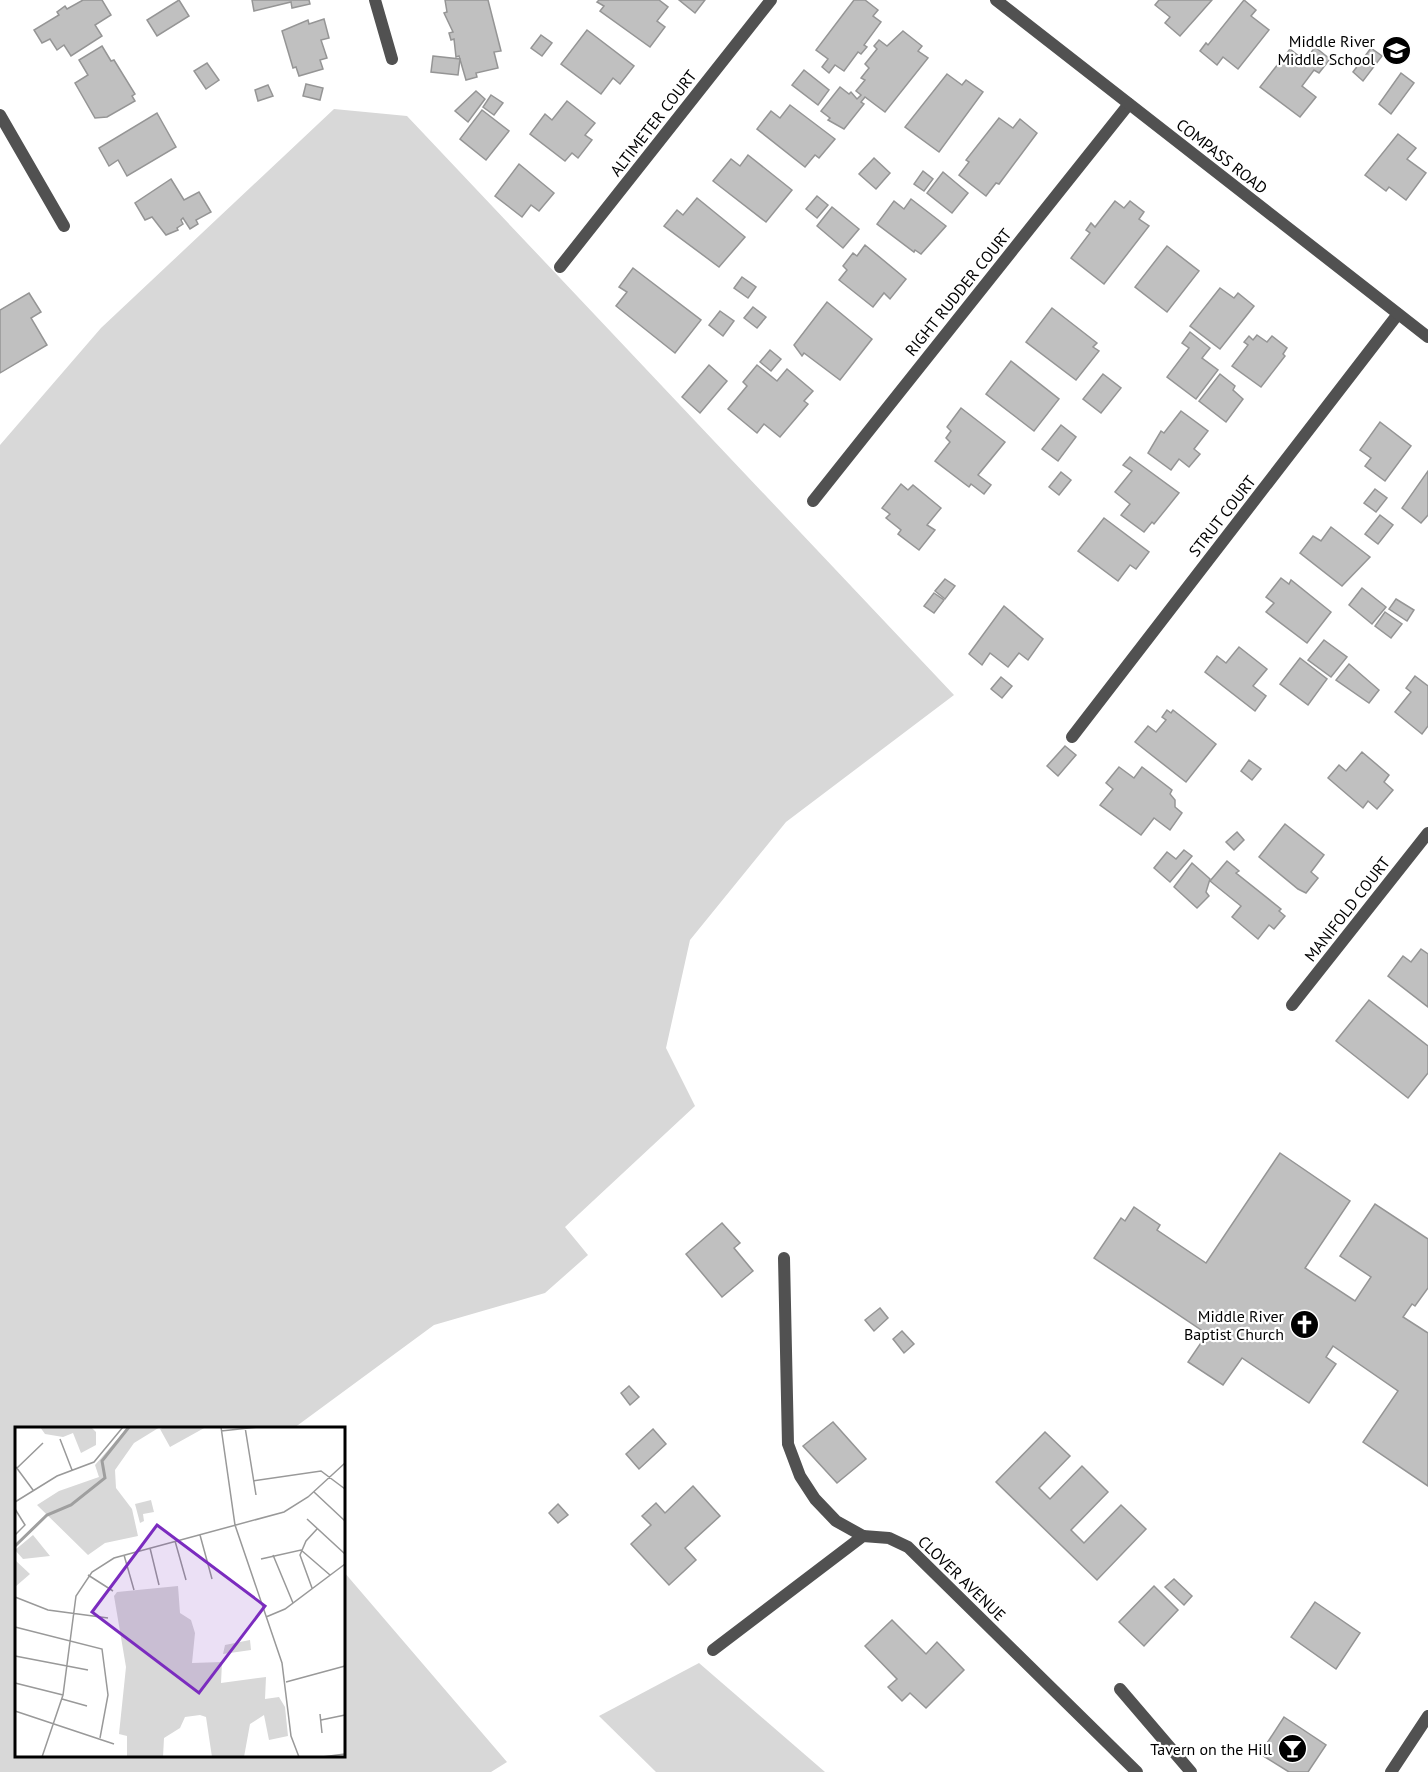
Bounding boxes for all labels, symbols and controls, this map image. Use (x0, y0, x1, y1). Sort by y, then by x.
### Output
place label: Middle River Middle School (1277, 31, 1376, 69)
school or university icon: Middle River Middle School (1380, 34, 1412, 66)
street label: ALTIMETER COURT (605, 66, 701, 180)
street label: COMPASS ROAD (1172, 114, 1272, 198)
street label: RIGHT RUDDER COURT (901, 224, 1016, 360)
street label: STRUT COURT (1184, 471, 1260, 561)
street label: MANIFOLD COURT (1300, 853, 1394, 965)
place label: Middle River Baptist Church (1184, 1306, 1285, 1344)
church icon: Middle River Baptist Church (1289, 1309, 1321, 1341)
inset map (15, 1427, 345, 1757)
street label: CLOVER AVENUE (914, 1531, 1010, 1625)
bar icon: Tavern on the Hill (1277, 1733, 1309, 1765)
place label: Tavern on the Hill (1150, 1739, 1272, 1759)

